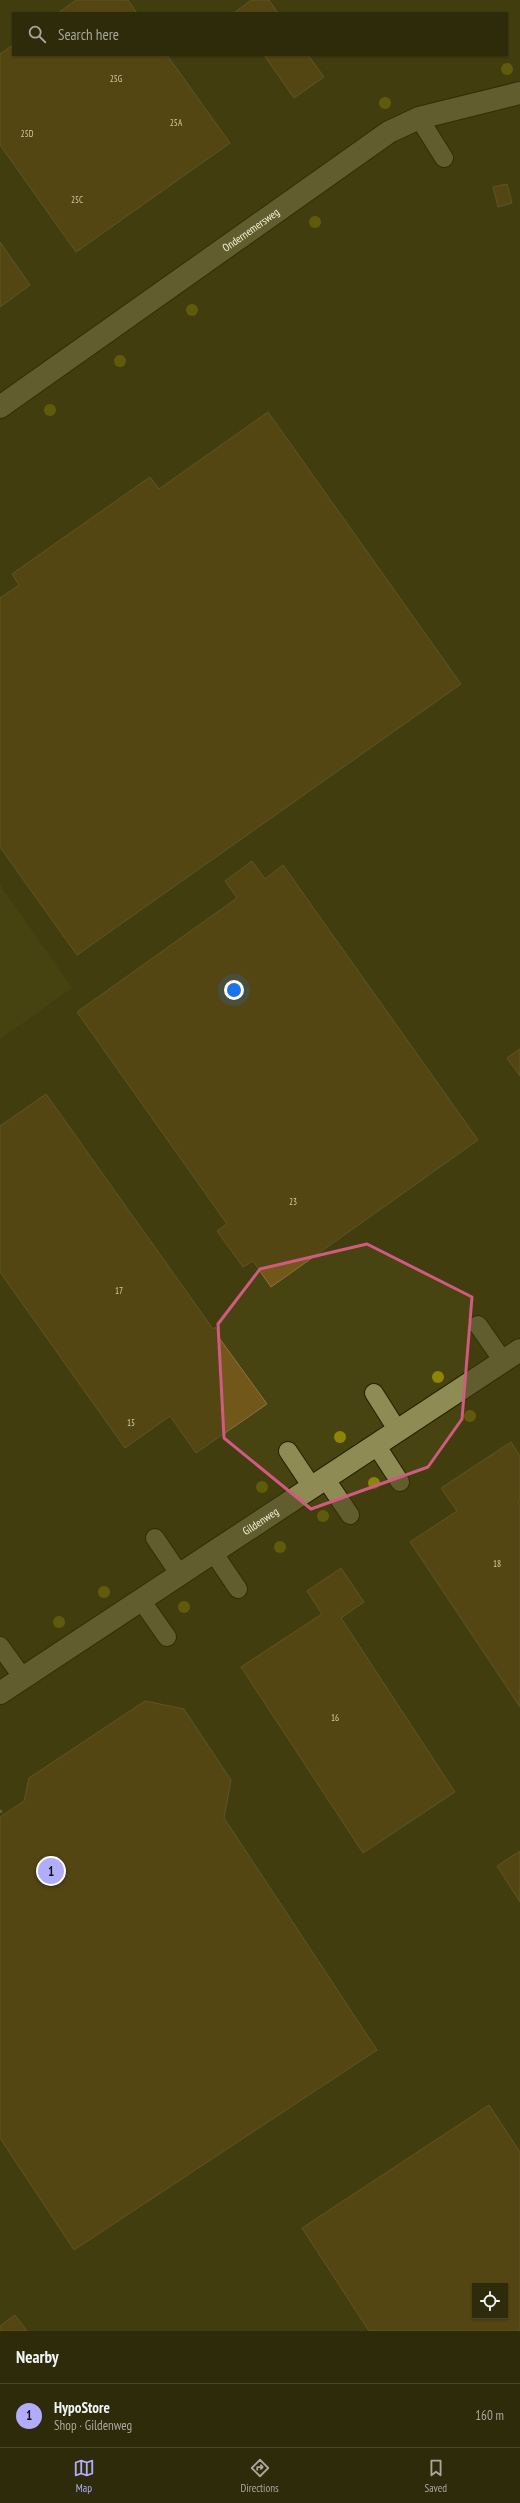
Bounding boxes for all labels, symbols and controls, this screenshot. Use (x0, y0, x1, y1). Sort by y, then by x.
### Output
search box (12, 12, 508, 56)
icon: search (26, 23, 48, 45)
text: Search here (58, 25, 119, 44)
house number: 25G (110, 73, 123, 84)
house number: 25A (170, 117, 183, 128)
house number: 25D (21, 128, 34, 139)
house number: 25C (71, 194, 83, 205)
street label: Ondernemersweg (219, 205, 282, 255)
your location (224, 980, 244, 1000)
house number: 23 (289, 1196, 297, 1207)
house number: 17 (115, 1285, 123, 1296)
house number: 15 (127, 1417, 135, 1428)
street label: Gildenweg (240, 1504, 281, 1538)
house number: 18 (493, 1558, 501, 1569)
house number: 16 (331, 1712, 339, 1723)
pin: 1 (38, 1856, 64, 1886)
map controls (472, 2283, 508, 2319)
button: locate (472, 2283, 508, 2319)
text: Nearby (16, 2346, 59, 2368)
text: HypoStore (54, 2398, 110, 2417)
text: 1 (26, 2407, 32, 2424)
text: 160 m (475, 2407, 504, 2424)
text: Shop · Gildenweg (54, 2417, 132, 2434)
tab: Map (73, 2457, 95, 2495)
tab: Directions (241, 2457, 279, 2495)
tab: Saved (424, 2457, 447, 2495)

